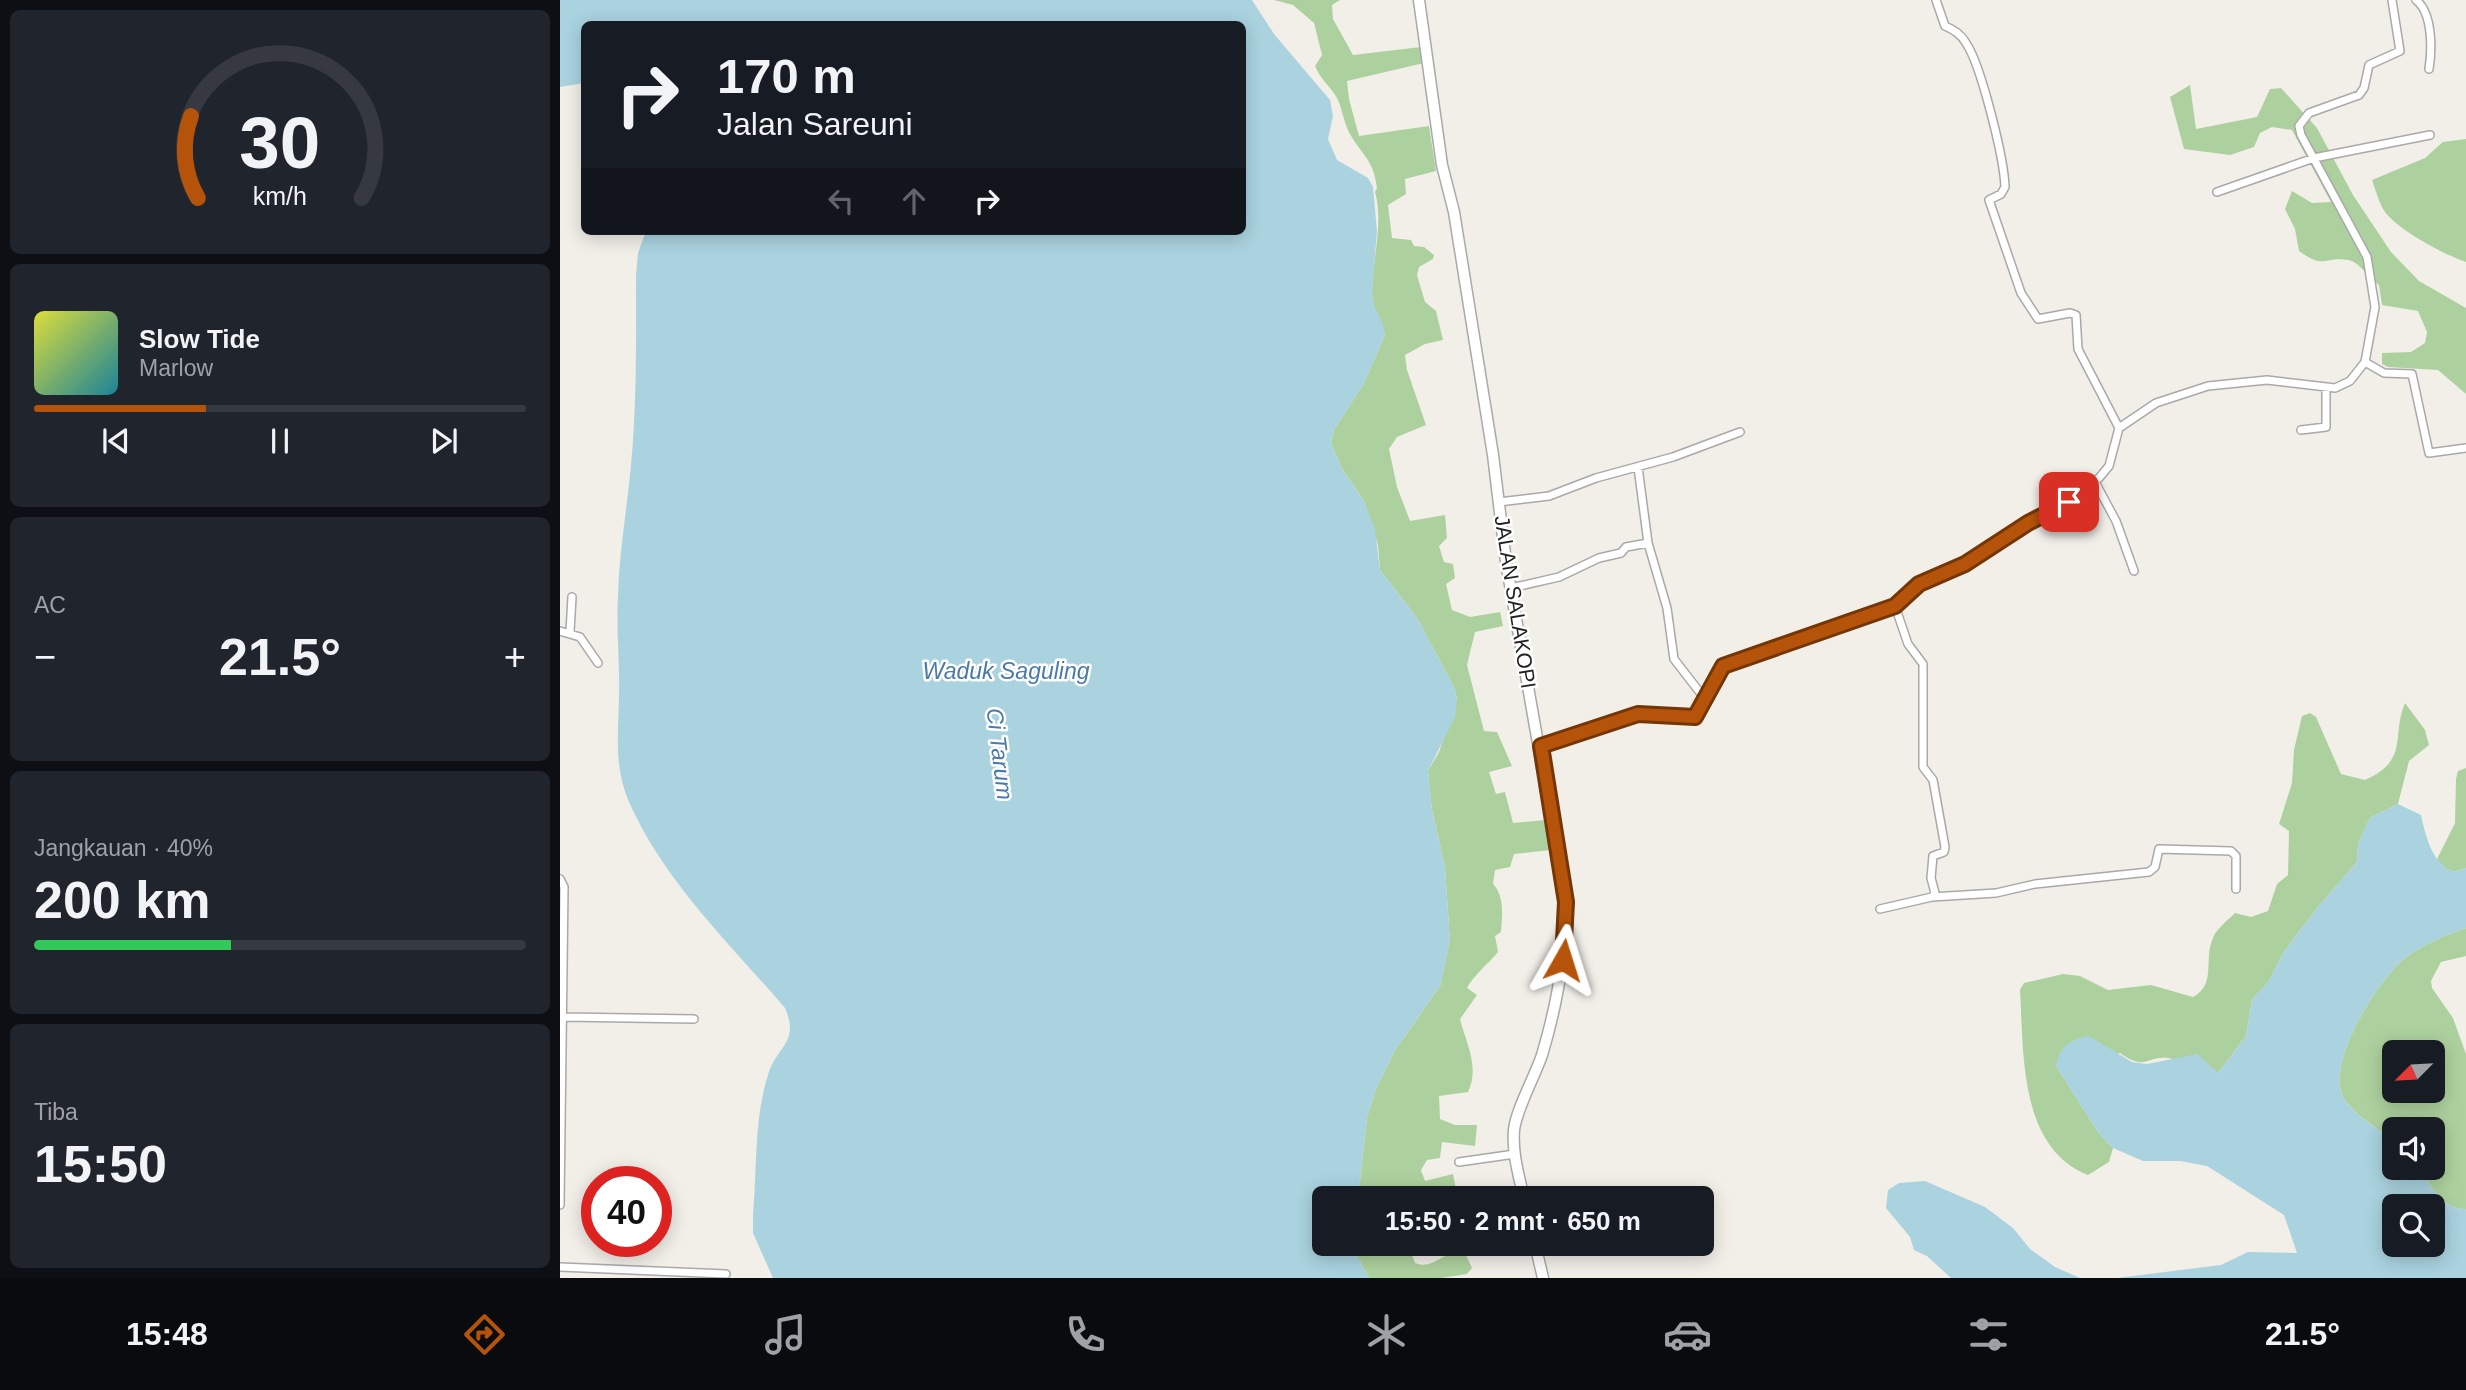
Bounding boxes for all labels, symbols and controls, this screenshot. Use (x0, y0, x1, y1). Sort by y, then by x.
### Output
icon: right (602, 49, 693, 140)
text: 170 m (717, 49, 856, 103)
text: 30 (240, 102, 320, 183)
text: Jalan Sareuni (717, 106, 913, 142)
text: km/h (253, 182, 307, 210)
icon: left (822, 182, 860, 220)
icon: ahead (895, 182, 933, 220)
icon: right (968, 182, 1006, 220)
text: Slow Tide (139, 324, 260, 354)
text: Marlow (139, 355, 213, 381)
icon: previous (97, 422, 135, 460)
icon: pause (261, 422, 299, 460)
icon: next (425, 422, 463, 460)
pin (2039, 472, 2099, 532)
icon: arrive (2050, 483, 2088, 521)
street label: JALAN SALAKOPI (1490, 514, 1541, 690)
text: AC (34, 592, 66, 618)
text: 21.5° (219, 628, 341, 686)
text: − (34, 636, 56, 678)
text: + (504, 636, 526, 678)
water label: Waduk Saguling (922, 658, 1090, 684)
water label: Ci Tarum (981, 707, 1019, 801)
text: Jangkauan · 40% (34, 835, 213, 861)
text: 200 km (34, 871, 210, 929)
position arrow (1526, 923, 1600, 997)
north arrow (2382, 1040, 2445, 1102)
map controls (2382, 1040, 2445, 1257)
text: Tiba (34, 1099, 78, 1125)
button: sound (2382, 1117, 2445, 1180)
text: 15:50 (34, 1135, 167, 1193)
speed limit sign: 40 (581, 1166, 672, 1257)
button: search (2382, 1194, 2445, 1257)
text: 15:50 · 2 mnt · 650 m (1385, 1206, 1641, 1236)
icon: directions (460, 1310, 509, 1359)
icon: music (761, 1310, 810, 1359)
icon: phone (1061, 1310, 1110, 1359)
icon: climate (1362, 1310, 1411, 1359)
icon: car (1663, 1310, 1712, 1359)
icon: filters (1964, 1310, 2013, 1359)
text: 15:48 (126, 1316, 208, 1352)
text: 21.5° (2265, 1316, 2340, 1352)

